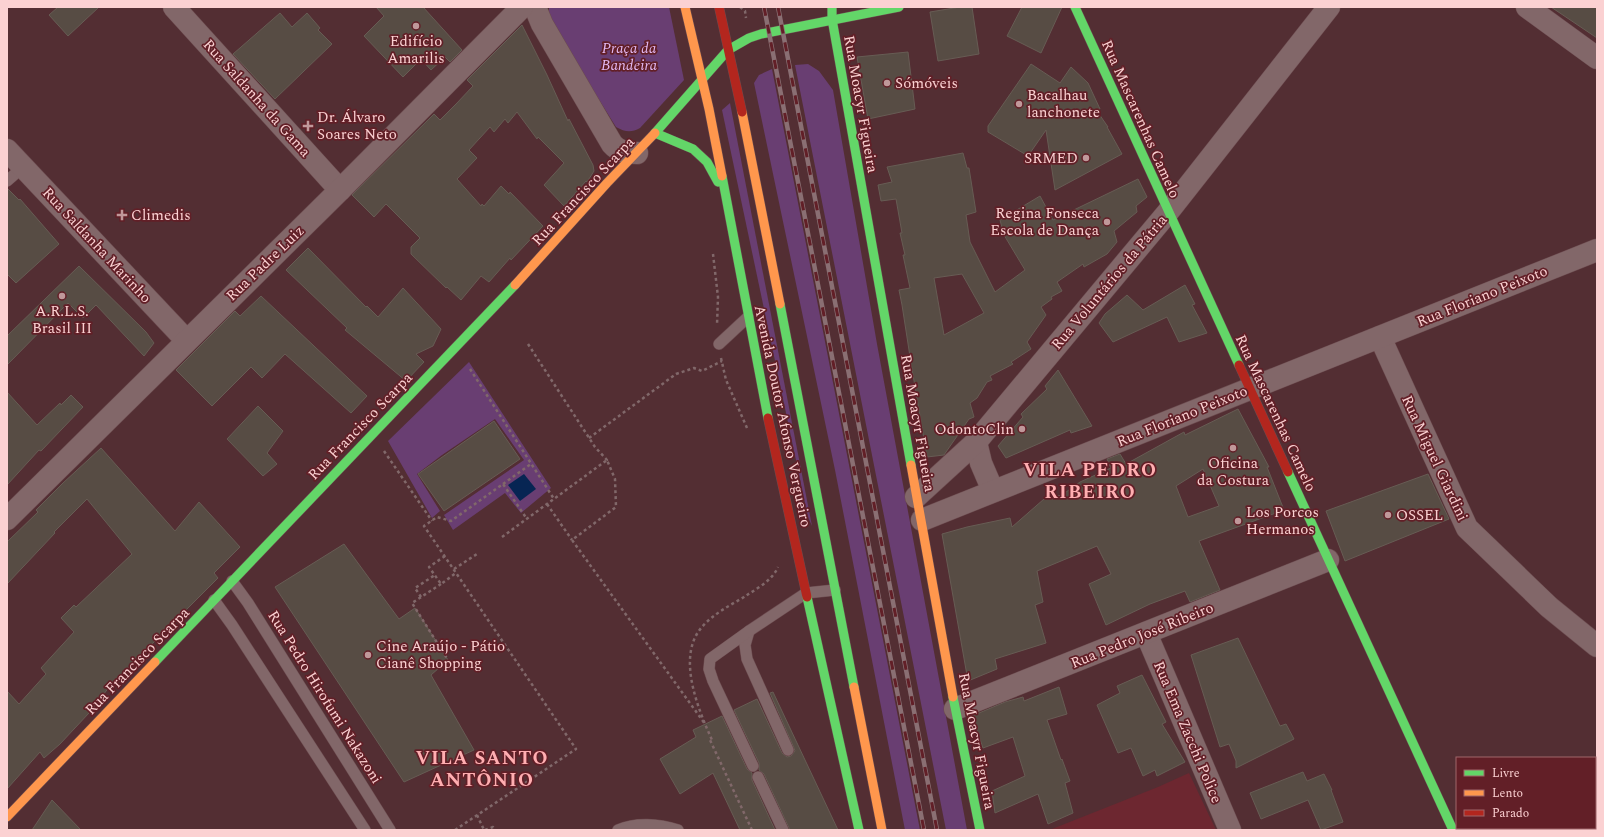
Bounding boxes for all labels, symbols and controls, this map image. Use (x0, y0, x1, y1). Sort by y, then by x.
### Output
marker: Edifício Amarilis (411, 21, 421, 31)
place label: Edifício Amarilis (387, 30, 445, 70)
street label: Rua Saldanha da Gama (197, 34, 316, 163)
street label: Rua Moacyr Figueira (837, 34, 884, 175)
street label: Rua Mascarenhas Camelo (1095, 36, 1186, 202)
park label: Praça da Bandeira (601, 37, 657, 77)
place label: Sómóveis (895, 72, 958, 95)
marker: Sómóveis (882, 78, 892, 88)
place label: Bacalhau lanchonete (1027, 84, 1100, 124)
marker: Bacalhau lanchonete (1014, 99, 1024, 109)
place label: Dr. Álvaro Soares Neto (317, 106, 397, 146)
marker: Dr. Álvaro Soares Neto (302, 120, 314, 132)
street label: Rua Francisco Scarpa (526, 131, 641, 251)
place label: SRMED (1024, 147, 1078, 170)
marker: SRMED (1081, 153, 1091, 163)
street label: Rua Saldanha Marinho (37, 182, 157, 309)
place label: Regina Fonseca Escola de Dança (990, 202, 1100, 242)
place label: Climedis (131, 204, 191, 227)
marker: Climedis (116, 209, 128, 221)
street label: Rua Voluntários da Pátria (1046, 209, 1173, 355)
marker: Regina Fonseca Escola de Dança (1102, 217, 1112, 227)
street label: Rua Padre Luiz (221, 220, 310, 307)
street label: Rua Floriano Peixoto (1413, 260, 1551, 333)
marker: A.R.L.S. Brasil III (57, 291, 67, 301)
place label: A.R.L.S. Brasil III (32, 300, 92, 340)
street label: Avenida Doutor Afonso Vergueiro (748, 303, 817, 529)
street label: Rua Mascarenhas Camelo (1229, 331, 1322, 496)
street label: Rua Moacyr Figueira (894, 353, 941, 494)
street label: Rua Francisco Scarpa (303, 367, 419, 486)
street label: Rua Floriano Peixoto (1113, 380, 1251, 453)
street label: Rua Miguel Giardini (1395, 392, 1474, 525)
place label: OdontoClin (935, 418, 1014, 441)
marker: OdontoClin (1017, 424, 1027, 434)
marker: Oficina da Costura (1228, 443, 1238, 453)
place label: Oficina da Costura (1197, 452, 1270, 492)
district label: VILA PEDRO RIBEIRO (1023, 456, 1157, 507)
place label: Los Porcos Hermanos (1246, 501, 1319, 541)
place label: OSSEL (1396, 504, 1443, 527)
marker: OSSEL (1383, 510, 1393, 520)
marker: Los Porcos Hermanos (1233, 516, 1243, 526)
street label: Rua Pedro José Ribeiro (1067, 596, 1217, 675)
street label: Rua Francisco Scarpa (80, 602, 196, 721)
street label: Rua Pedro Hirofumi Nakazoni (262, 606, 388, 789)
place label: Cine Araújo - Pátio Cianê Shopping (376, 635, 505, 675)
marker: Cine Araújo - Pátio Cianê Shopping (363, 650, 373, 660)
street label: Rua Ema Zacchi Police (1147, 657, 1228, 807)
street label: Rua Moacyr Figueira (952, 671, 1001, 812)
district label: VILA SANTO ANTÔNIO (415, 744, 549, 795)
legend (1456, 757, 1596, 829)
text: Livre (1492, 764, 1520, 783)
text: Lento (1492, 784, 1523, 803)
text: Parado (1492, 804, 1529, 823)

